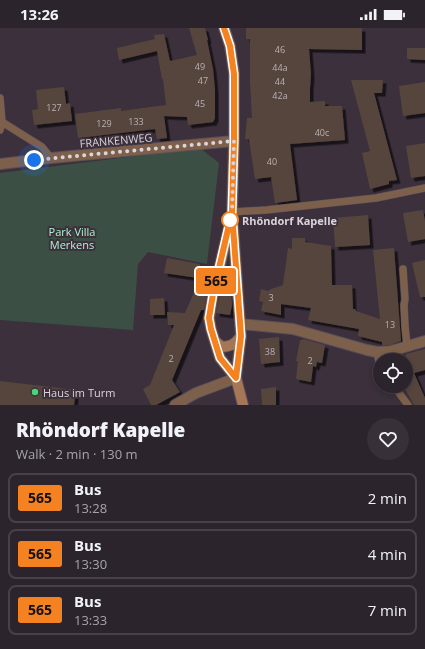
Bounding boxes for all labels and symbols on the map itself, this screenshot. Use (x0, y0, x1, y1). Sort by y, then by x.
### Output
house number: 46 (275, 43, 285, 56)
house number: 49 (195, 60, 205, 73)
house number: 44a (272, 61, 288, 74)
house number: 47 (198, 74, 208, 87)
house number: 44 (275, 75, 285, 88)
house number: 42a (272, 89, 288, 102)
house number: 45 (195, 97, 205, 110)
house number: 127 (46, 101, 62, 114)
house number: 133 (128, 115, 144, 128)
house number: 129 (96, 117, 112, 130)
house number: 40c (315, 126, 330, 139)
street label: FRANKENWEG (79, 129, 153, 151)
your location (24, 150, 44, 170)
house number: 40 (267, 155, 277, 168)
marker: Rhöndorf Kapelle (221, 211, 239, 229)
place label: Rhöndorf Kapelle (242, 213, 338, 228)
park label: Park Villa Merkens (49, 224, 95, 252)
line badge: 565 (193, 268, 239, 294)
house number: 3 (268, 291, 274, 304)
house number: 13 (385, 318, 395, 331)
house number: 38 (265, 345, 275, 358)
house number: 2 (168, 352, 174, 365)
house number: 2 (307, 354, 313, 367)
place label: Haus im Turm (43, 385, 115, 400)
marker: Haus im Turm (30, 387, 40, 397)

